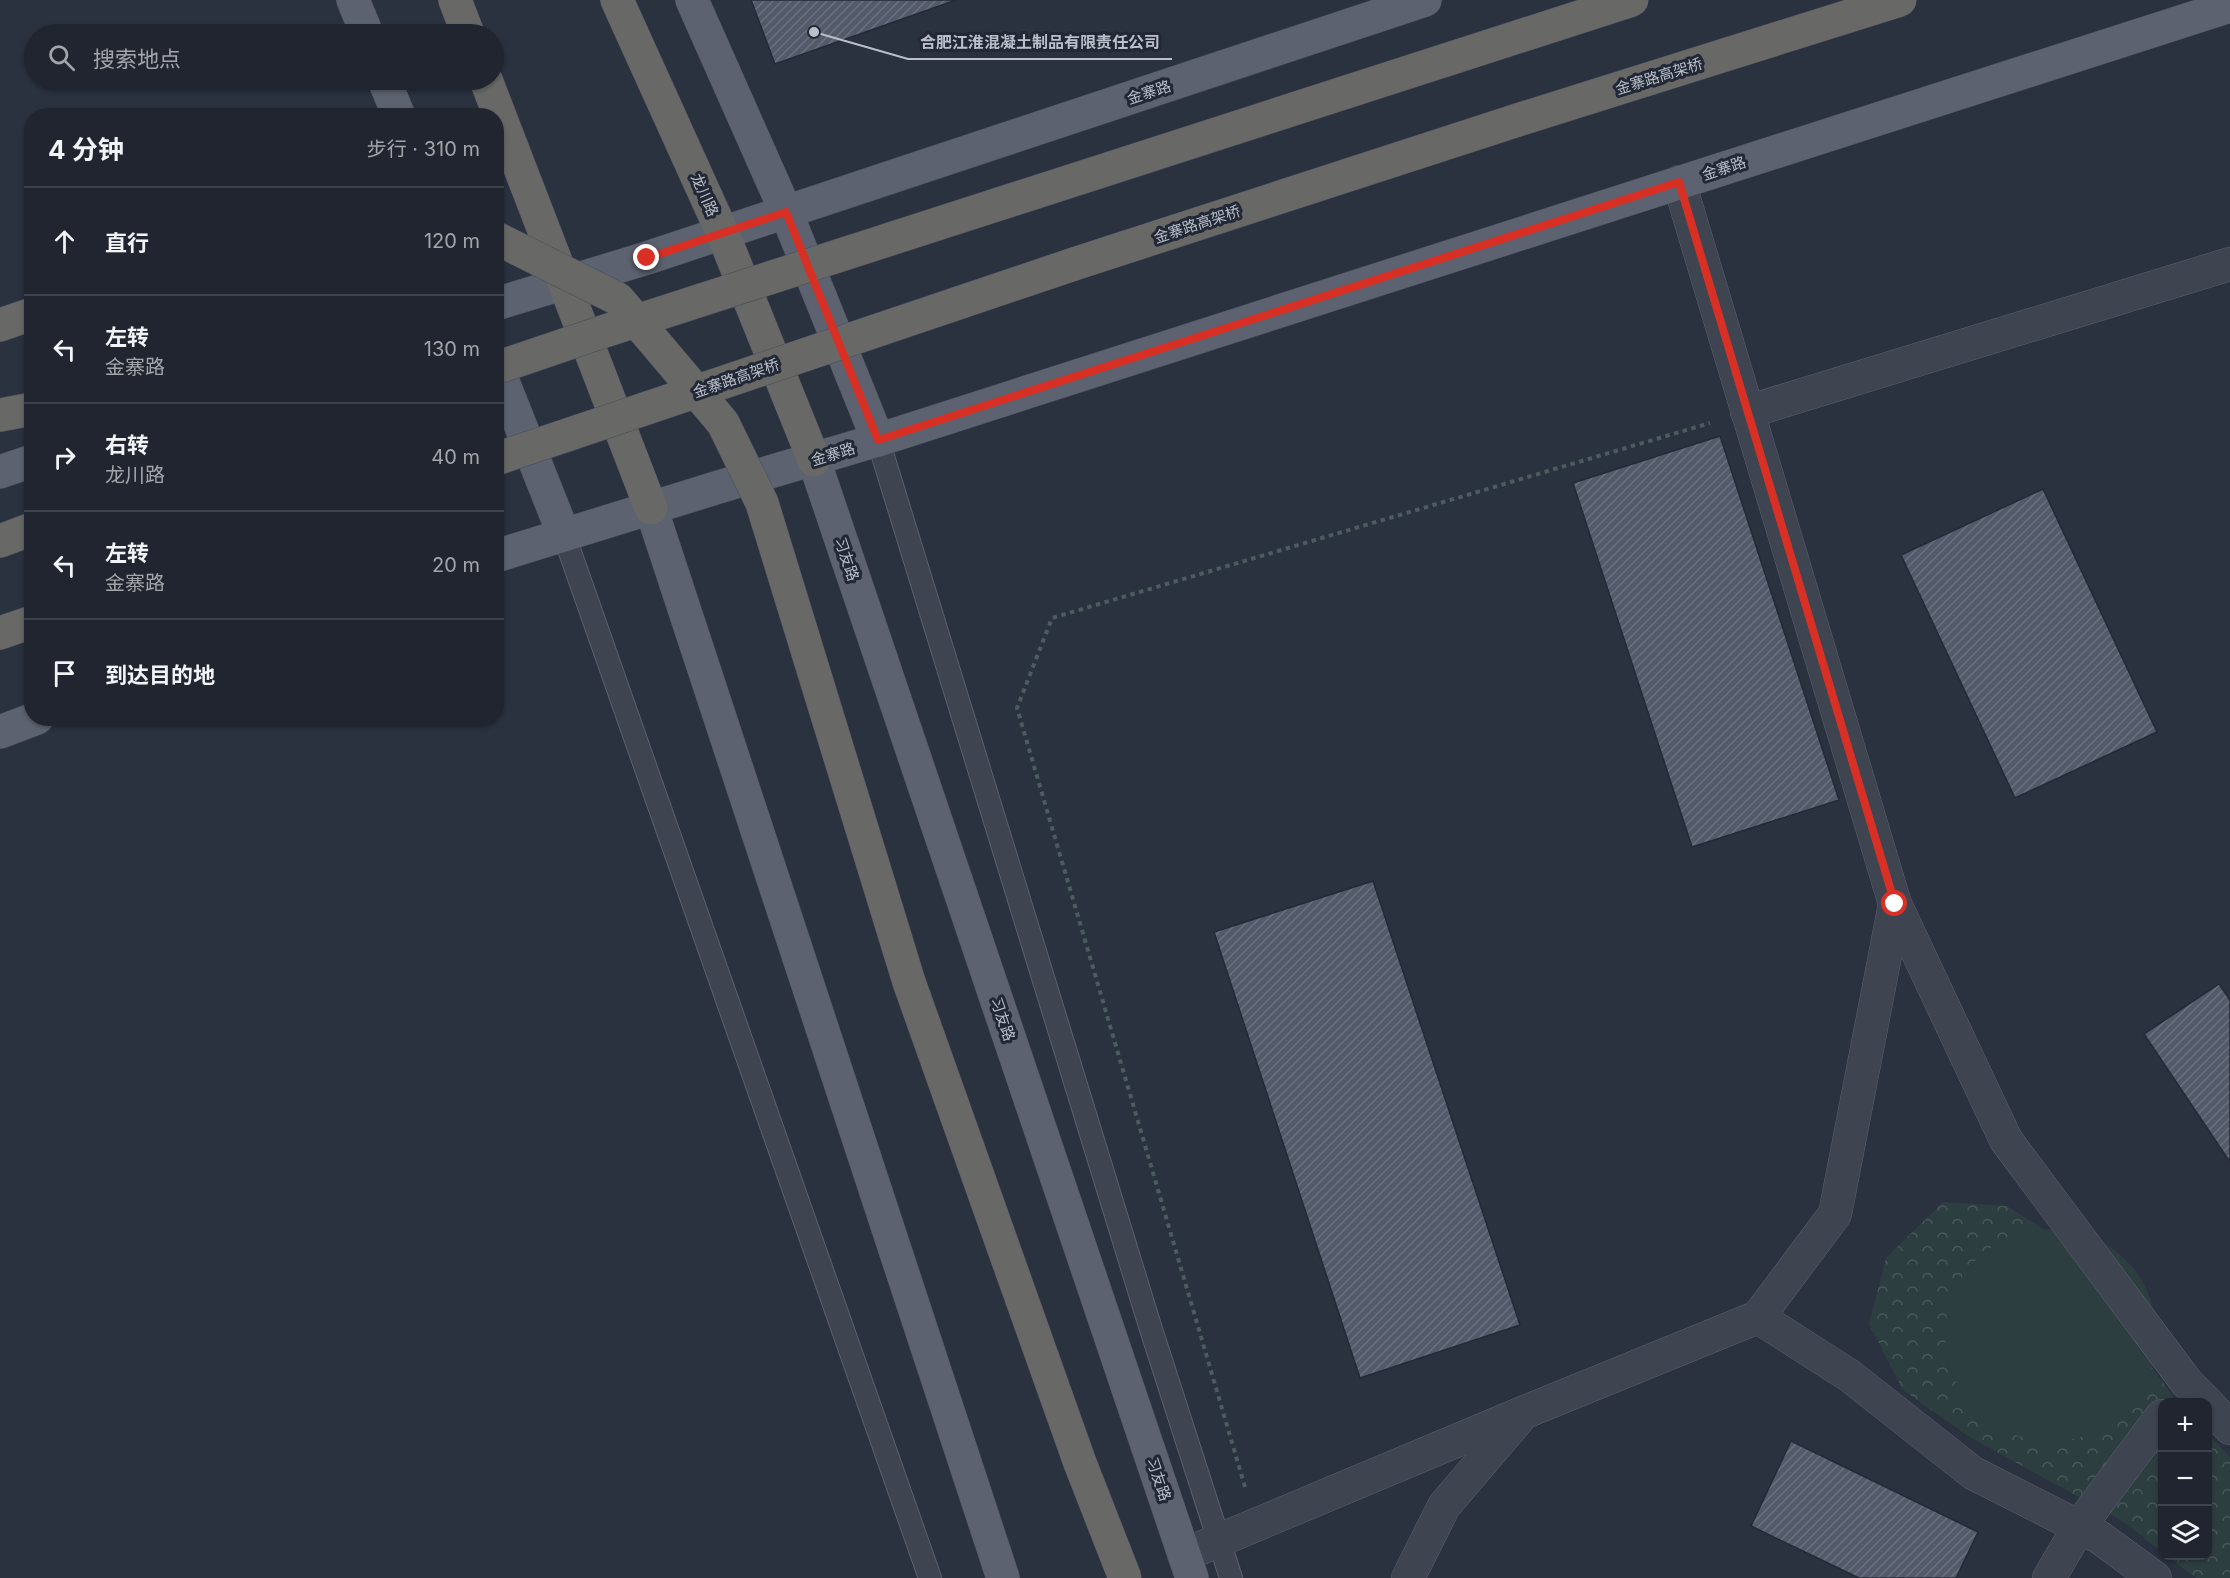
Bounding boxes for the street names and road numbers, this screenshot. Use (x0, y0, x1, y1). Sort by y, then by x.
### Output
street label: 金寨路高架桥 (1613, 54, 1705, 98)
street label: 金寨路 (1125, 76, 1173, 108)
street label: 金寨路 (1700, 152, 1748, 184)
street label: 龙川路 (687, 171, 723, 219)
street label: 金寨路高架桥 (1151, 201, 1243, 247)
street label: 金寨路高架桥 (690, 354, 782, 402)
street label: 金寨路 (809, 438, 857, 470)
street label: 习友路 (831, 535, 863, 583)
street label: 习友路 (987, 995, 1019, 1043)
street label: 习友路 (1143, 1455, 1175, 1503)

